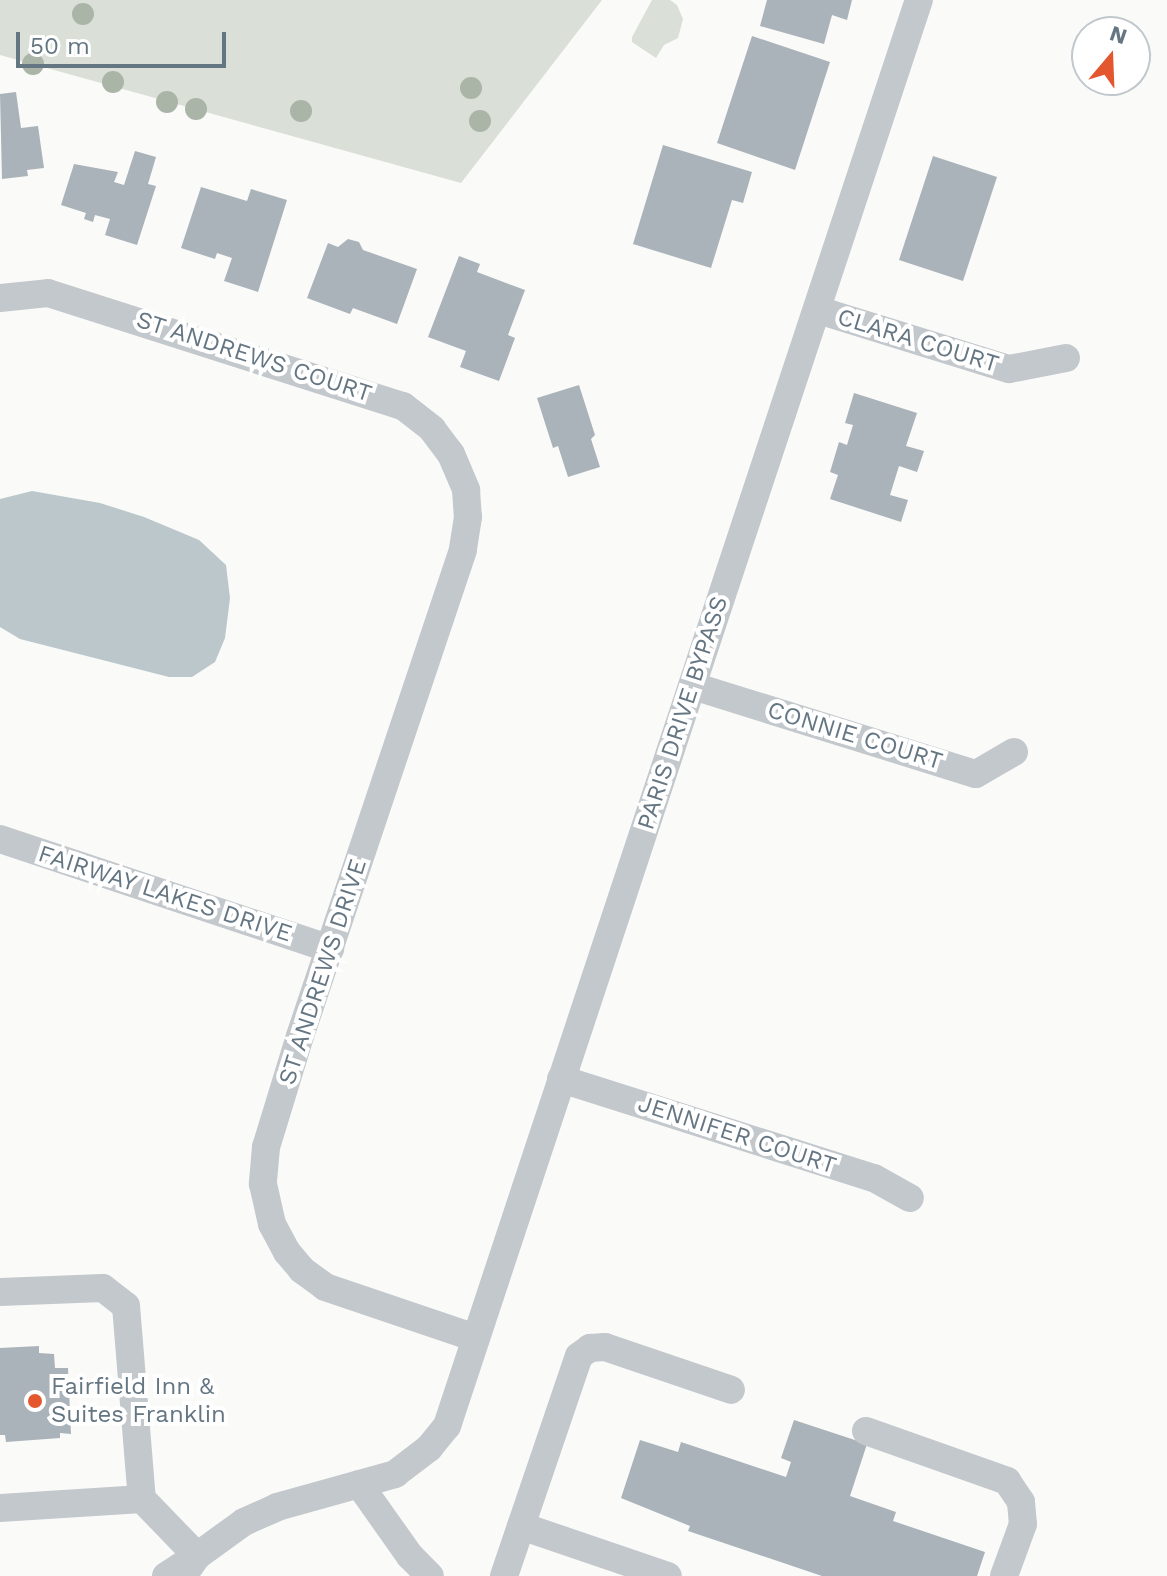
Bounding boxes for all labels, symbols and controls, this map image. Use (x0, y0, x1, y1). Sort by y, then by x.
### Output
scale bar (20, 16, 230, 66)
north arrow (1071, 16, 1151, 96)
text: N (1107, 20, 1130, 49)
text: 50 m (30, 32, 90, 60)
street label: CLARA COURT (833, 303, 1003, 379)
street label: ST ANDREWS COURT (132, 305, 376, 409)
street label: PARIS DRIVE BYPASS (632, 593, 734, 833)
street label: CONNIE COURT (764, 696, 946, 776)
street label: FAIRWAY LAKES DRIVE (34, 839, 296, 949)
street label: ST ANDREWS DRIVE (273, 855, 373, 1089)
street label: JENNIFER COURT (634, 1089, 840, 1181)
place label: Fairfield Inn & Suites Franklin (51, 1373, 226, 1429)
marker: Fairfield Inn & Suites Franklin (26, 1392, 44, 1410)

